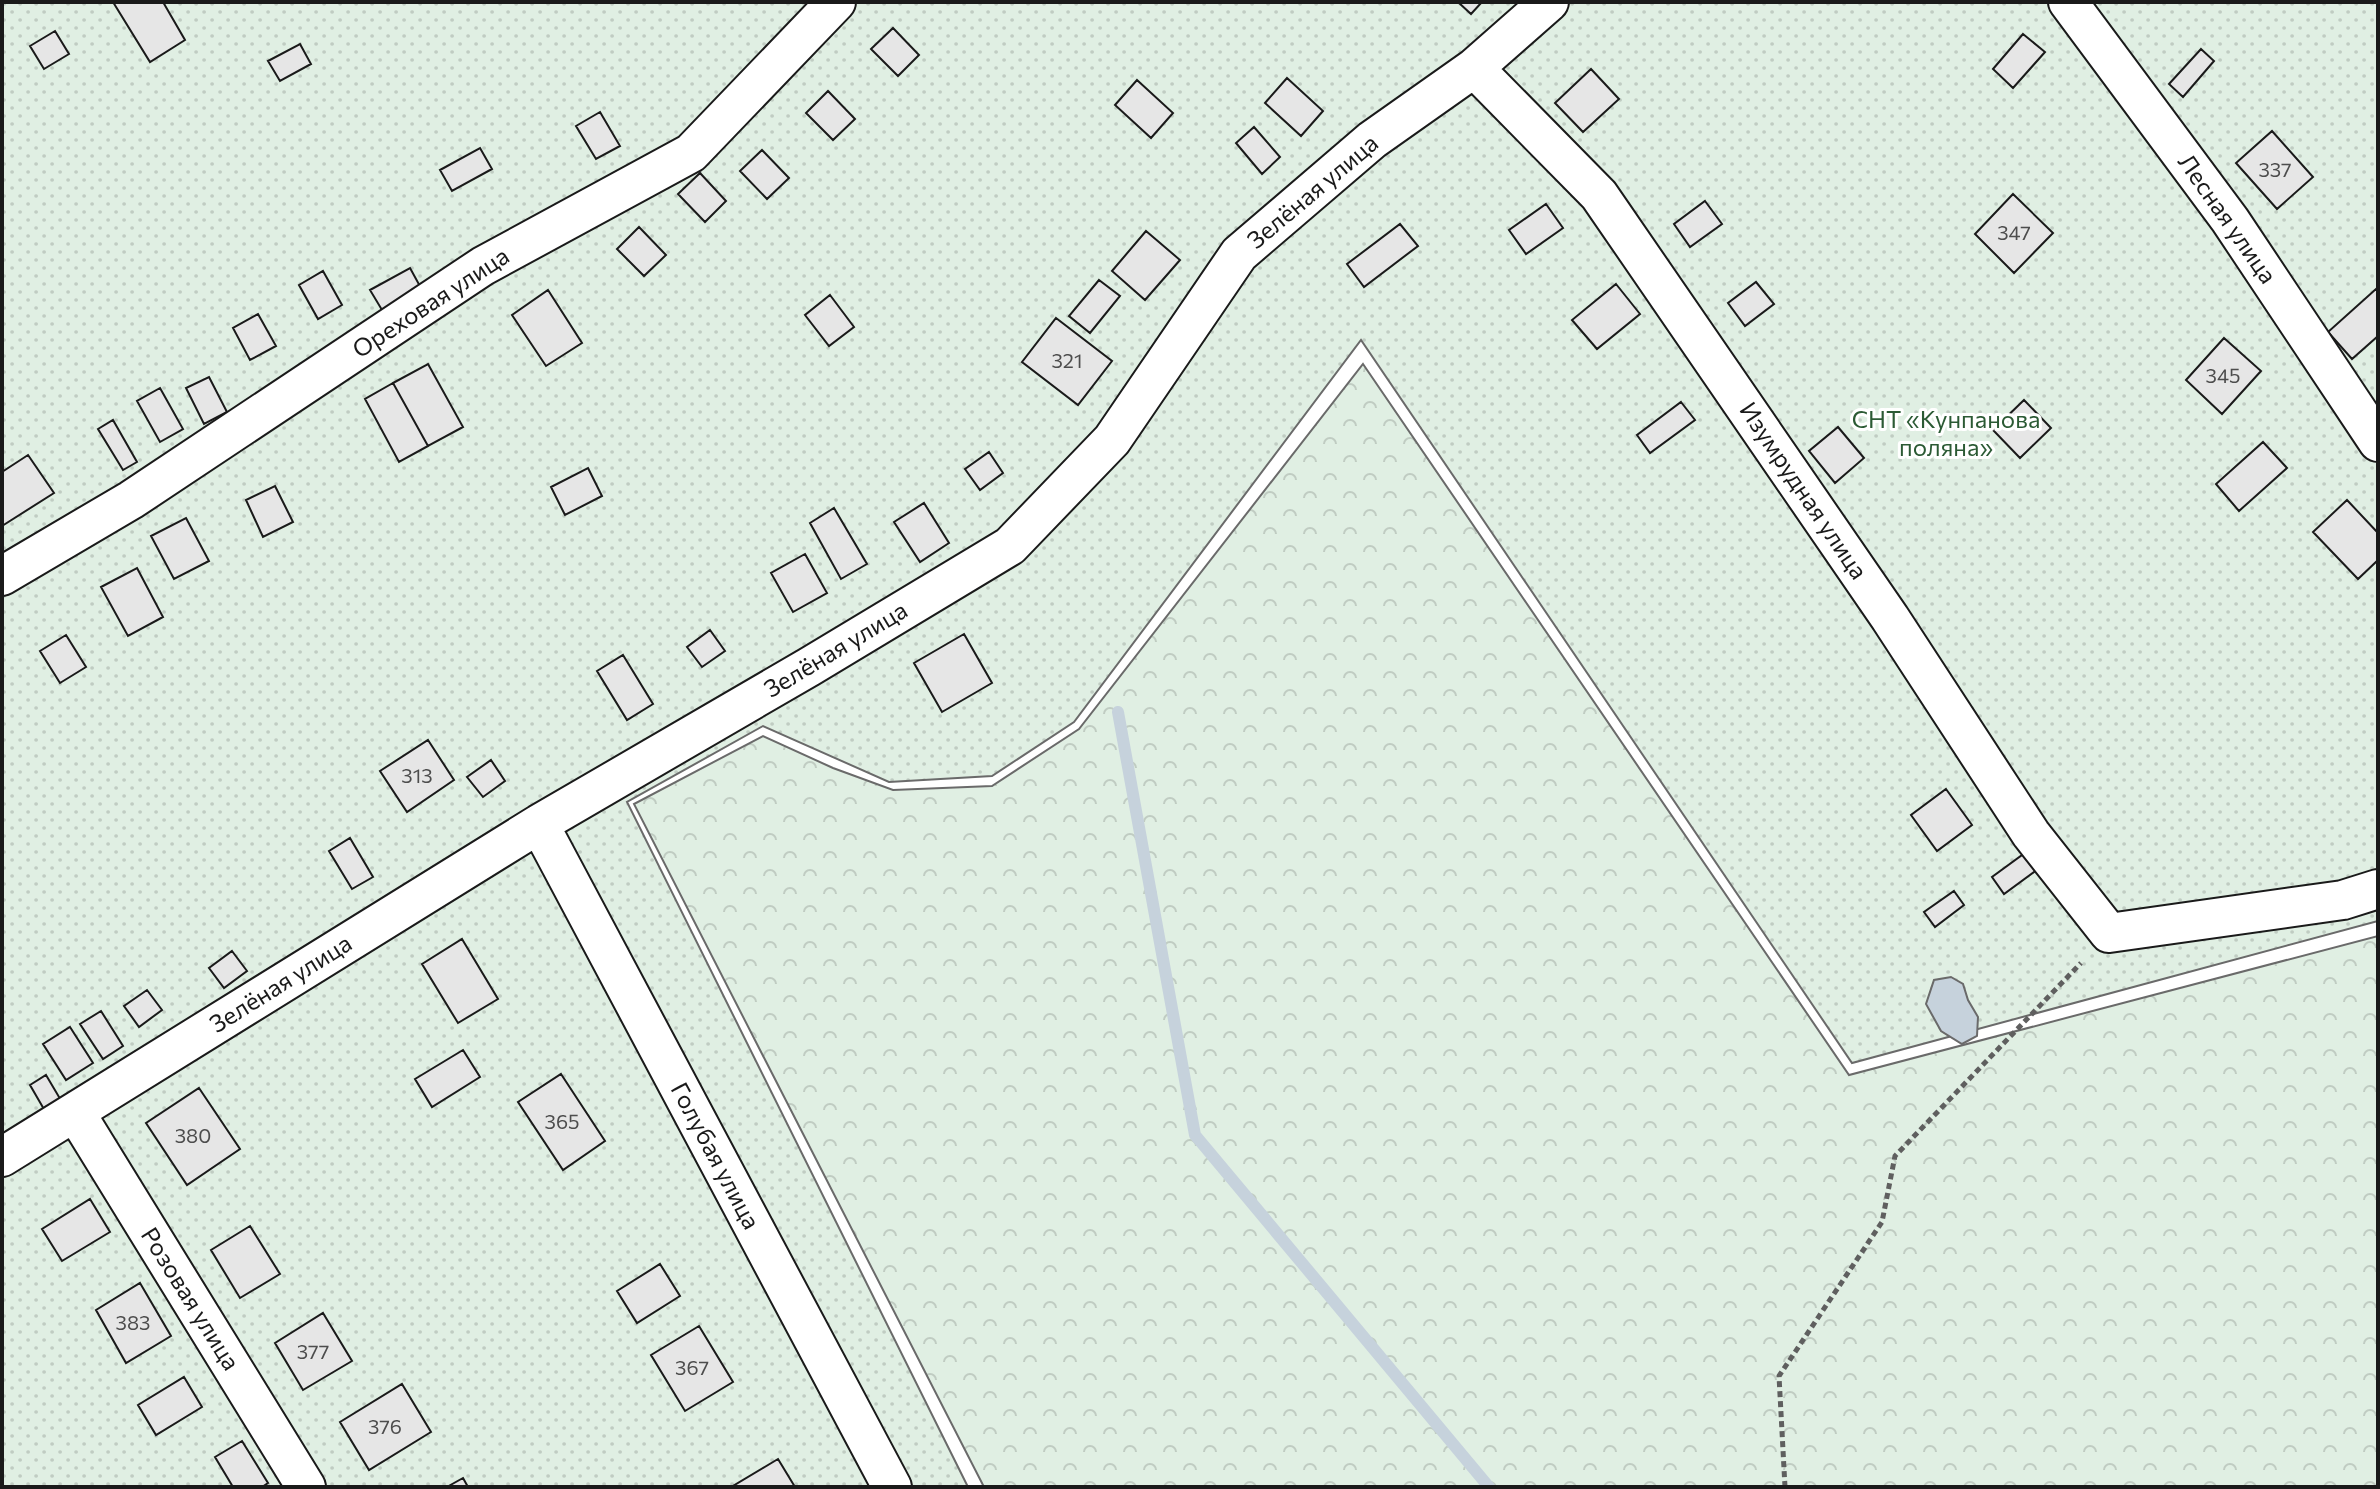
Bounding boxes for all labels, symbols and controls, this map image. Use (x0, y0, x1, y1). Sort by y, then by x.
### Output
street label: Зелёная улица (1241, 128, 1383, 254)
street label: Лесная улица (2173, 148, 2284, 289)
house number: 337 (2258, 157, 2292, 181)
house number: 347 (1997, 220, 2031, 244)
street label: Ореховая улица (346, 240, 514, 363)
house number: 321 (1052, 348, 1083, 372)
house number: 345 (2206, 363, 2240, 387)
street label: Изумрудная улица (1734, 396, 1874, 584)
park label: СНТ «Кунпанова поляна» (1852, 404, 2040, 461)
street label: Зелёная улица (758, 595, 912, 703)
house number: 313 (401, 763, 433, 787)
street label: Зелёная улица (204, 928, 357, 1038)
street label: Голубая улица (665, 1077, 767, 1234)
house number: 365 (544, 1109, 580, 1133)
house number: 380 (175, 1123, 211, 1147)
street label: Розовая улица (136, 1221, 247, 1375)
house number: 383 (116, 1310, 150, 1334)
house number: 377 (297, 1339, 329, 1363)
house number: 367 (675, 1355, 709, 1379)
house number: 376 (368, 1414, 402, 1438)

